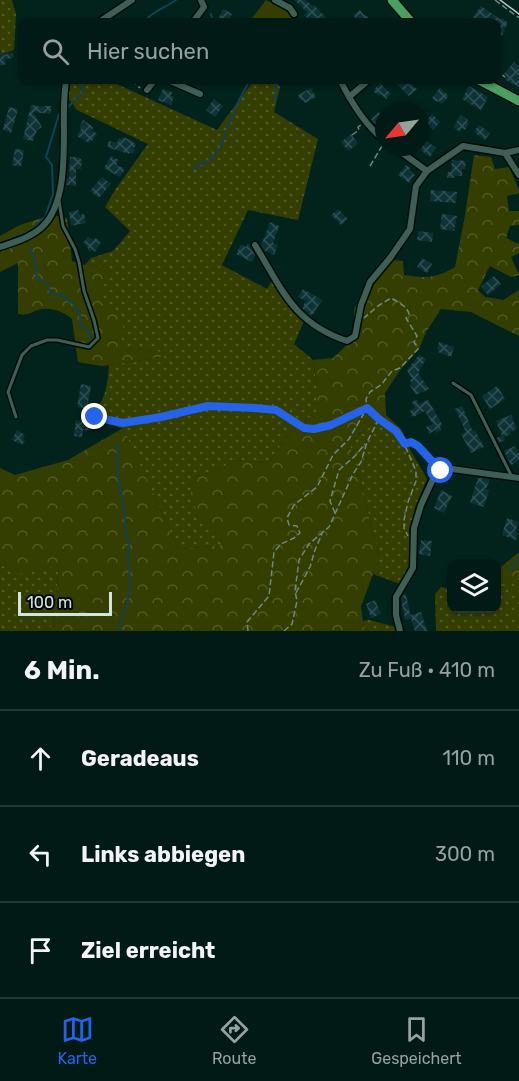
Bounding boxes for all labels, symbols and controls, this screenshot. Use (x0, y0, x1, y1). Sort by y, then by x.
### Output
search box (18, 18, 501, 84)
icon: search (39, 35, 72, 68)
text: Hier suchen (87, 38, 209, 65)
north arrow (375, 102, 429, 156)
route end (81, 403, 107, 429)
route start (427, 457, 453, 483)
map controls (447, 559, 501, 613)
button: layers (447, 559, 501, 613)
scale bar (18, 589, 112, 616)
text: 100 m (27, 593, 72, 612)
text: 6 Min. (24, 655, 100, 686)
text: Zu Fuß · 410 m (359, 658, 495, 682)
icon: ahead (24, 742, 57, 775)
text: Geradeaus (81, 745, 199, 772)
text: 110 m (443, 746, 495, 770)
icon: left (24, 838, 57, 871)
text: Links abbiegen (81, 841, 245, 868)
text: 300 m (435, 842, 495, 866)
icon: arrive (24, 934, 57, 967)
text: Ziel erreicht (81, 937, 215, 964)
tab: Karte (57, 1013, 97, 1068)
tab: Route (212, 1013, 256, 1068)
tab: Gespeichert (371, 1013, 462, 1068)

